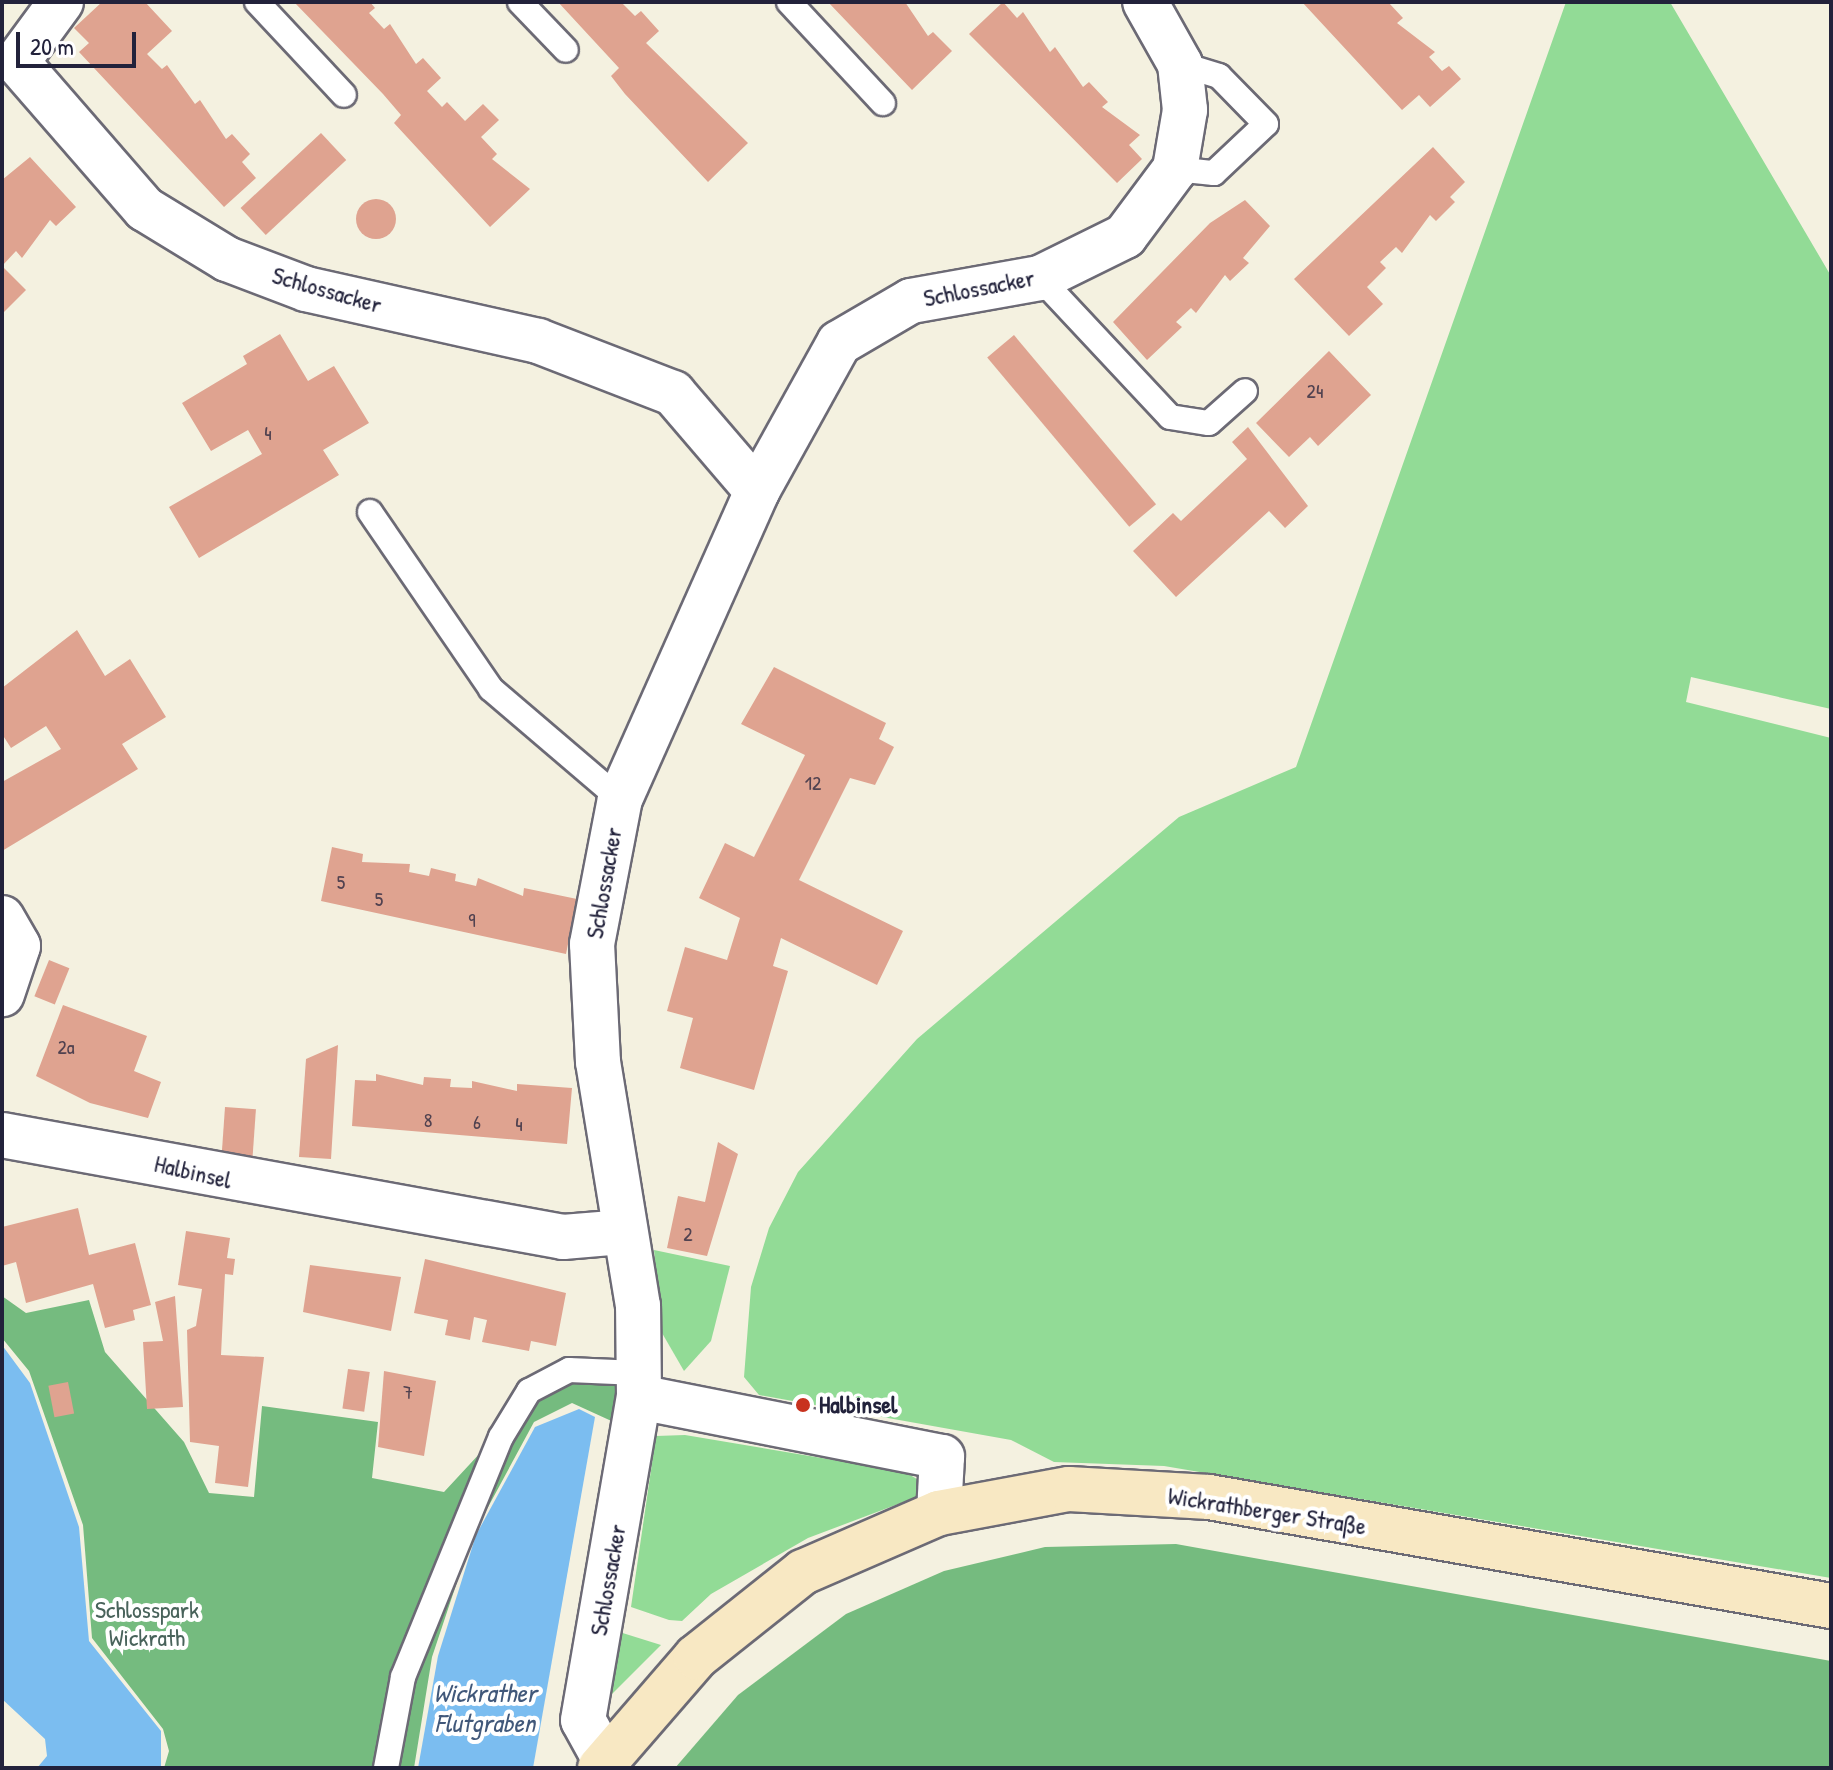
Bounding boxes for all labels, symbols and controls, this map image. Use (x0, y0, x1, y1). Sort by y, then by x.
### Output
scale bar (20, 16, 140, 66)
text: 20 m (30, 30, 74, 62)
street label: Schlossacker (269, 261, 385, 319)
street label: Schlossacker (921, 263, 1037, 313)
house number: 24 (1307, 378, 1323, 402)
house number: 4 (264, 420, 272, 444)
house number: 12 (805, 770, 821, 794)
street label: Schlossacker (580, 825, 628, 941)
house number: 5 (337, 869, 345, 893)
house number: 5 (375, 886, 383, 910)
house number: 9 (468, 907, 476, 931)
house number: 2a (57, 1034, 75, 1058)
house number: 8 (424, 1107, 432, 1131)
house number: 6 (473, 1109, 481, 1133)
house number: 4 (515, 1111, 523, 1135)
street label: Halbinsel (152, 1149, 234, 1195)
house number: 2 (683, 1221, 693, 1245)
house number: 7 (403, 1379, 413, 1403)
place label: Halbinsel (819, 1391, 897, 1419)
marker: Halbinsel (794, 1396, 812, 1414)
street label: Wickrathberger Straße (1166, 1481, 1368, 1541)
street label: Schlossacker (584, 1522, 632, 1638)
park label: Schlosspark Wickrath (95, 1596, 199, 1652)
water label: Wickrather Flutgraben (433, 1677, 537, 1738)

